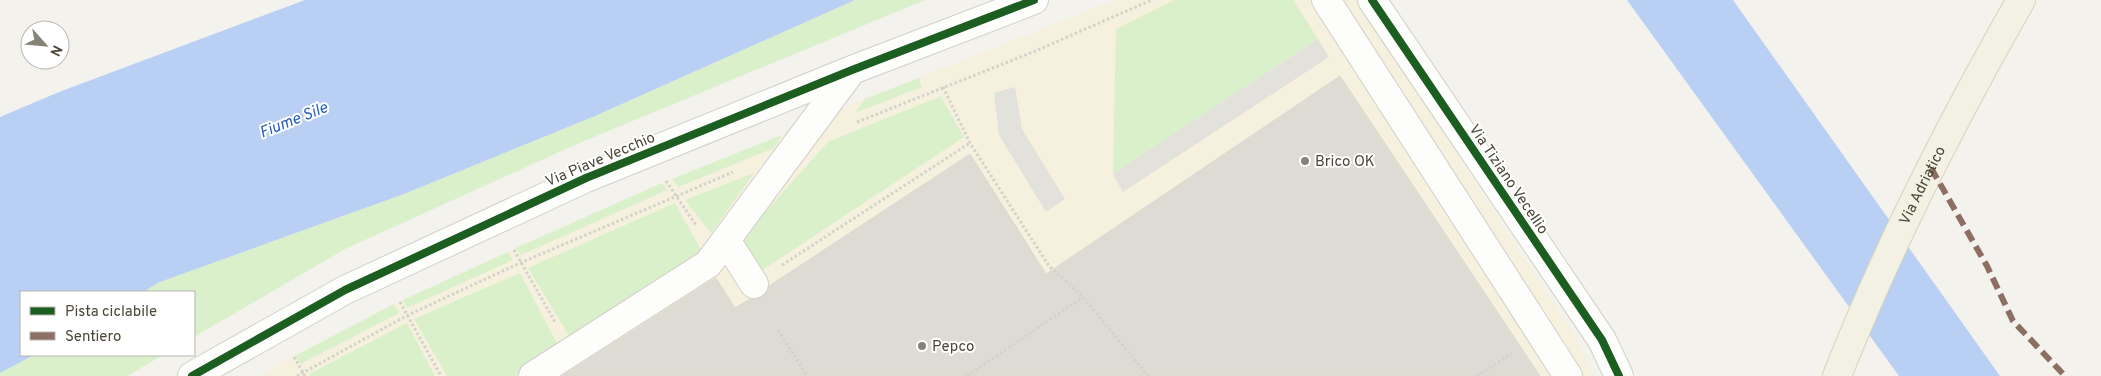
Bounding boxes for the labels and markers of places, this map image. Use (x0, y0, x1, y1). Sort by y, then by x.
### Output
place label: Brico OK (1315, 153, 1375, 172)
marker: Brico OK (1299, 155, 1311, 167)
place label: Pepco (932, 338, 974, 357)
marker: Pepco (916, 340, 928, 352)

